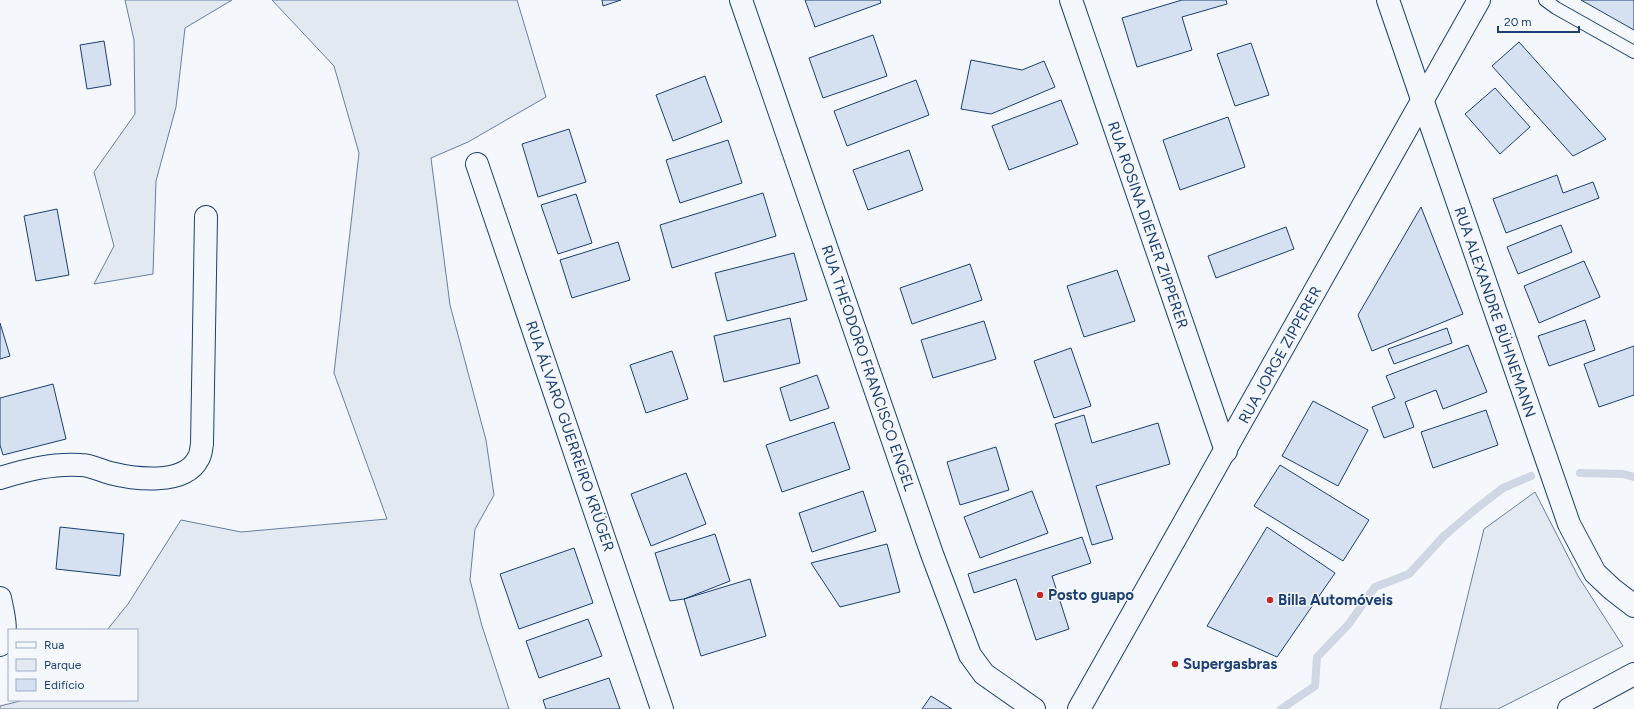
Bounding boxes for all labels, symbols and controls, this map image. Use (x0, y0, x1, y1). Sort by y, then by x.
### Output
scale bar (1498, 8, 1579, 34)
text: 20 m (1504, 15, 1532, 29)
street label: RUA ROSINA DIENER ZIPPERER (1104, 119, 1192, 331)
street label: RUA ALEXANDRE BÜHNEMANN (1450, 204, 1540, 420)
street label: RUA THEODORO FRANCISCO ENGEL (817, 243, 919, 493)
street label: RUA JORGE ZIPPERER (1235, 283, 1325, 427)
street label: RUA ÁLVARO GUERREIRO KRÜGER (522, 318, 618, 554)
place label: Posto guapo (1048, 586, 1134, 604)
marker: Posto guapo (1035, 590, 1045, 600)
place label: Billa Automóveis (1278, 591, 1393, 609)
marker: Billa Automóveis (1265, 595, 1275, 605)
legend (8, 629, 138, 701)
text: Rua (44, 638, 64, 652)
place label: Supergasbras (1183, 655, 1277, 673)
text: Parque (44, 658, 82, 672)
marker: Supergasbras (1170, 659, 1180, 669)
text: Edifício (44, 678, 84, 692)

